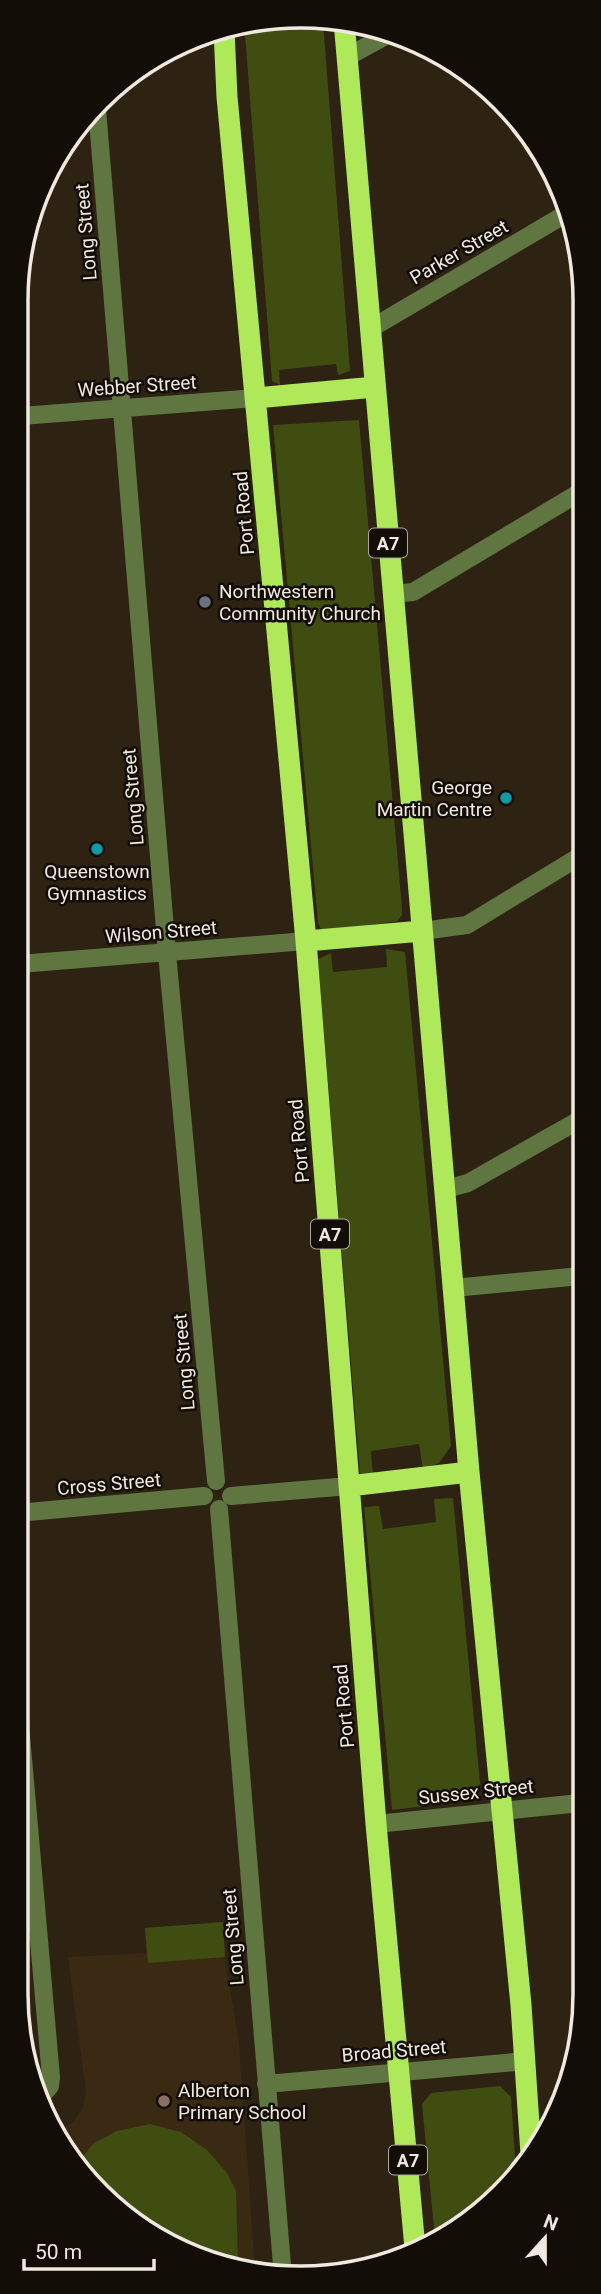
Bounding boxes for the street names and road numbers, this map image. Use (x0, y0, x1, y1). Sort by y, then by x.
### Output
street label: Long Street (70, 183, 102, 281)
street label: Parker Street (406, 215, 512, 289)
street label: Webber Street (77, 370, 197, 402)
street label: Port Road (229, 470, 259, 556)
road number: A7 (369, 528, 407, 558)
street label: Long Street (117, 748, 149, 846)
street label: Wilson Street (104, 916, 218, 948)
street label: Port Road (284, 1098, 314, 1184)
road number: A7 (311, 1219, 349, 1248)
street label: Long Street (168, 1313, 200, 1411)
street label: Cross Street (56, 1468, 162, 1500)
street label: Port Road (329, 1663, 359, 1749)
street label: Sussex Street (417, 1775, 535, 1809)
street label: Long Street (217, 1888, 249, 1986)
street label: Broad Street (341, 2035, 447, 2067)
road number: A7 (389, 2146, 427, 2174)

